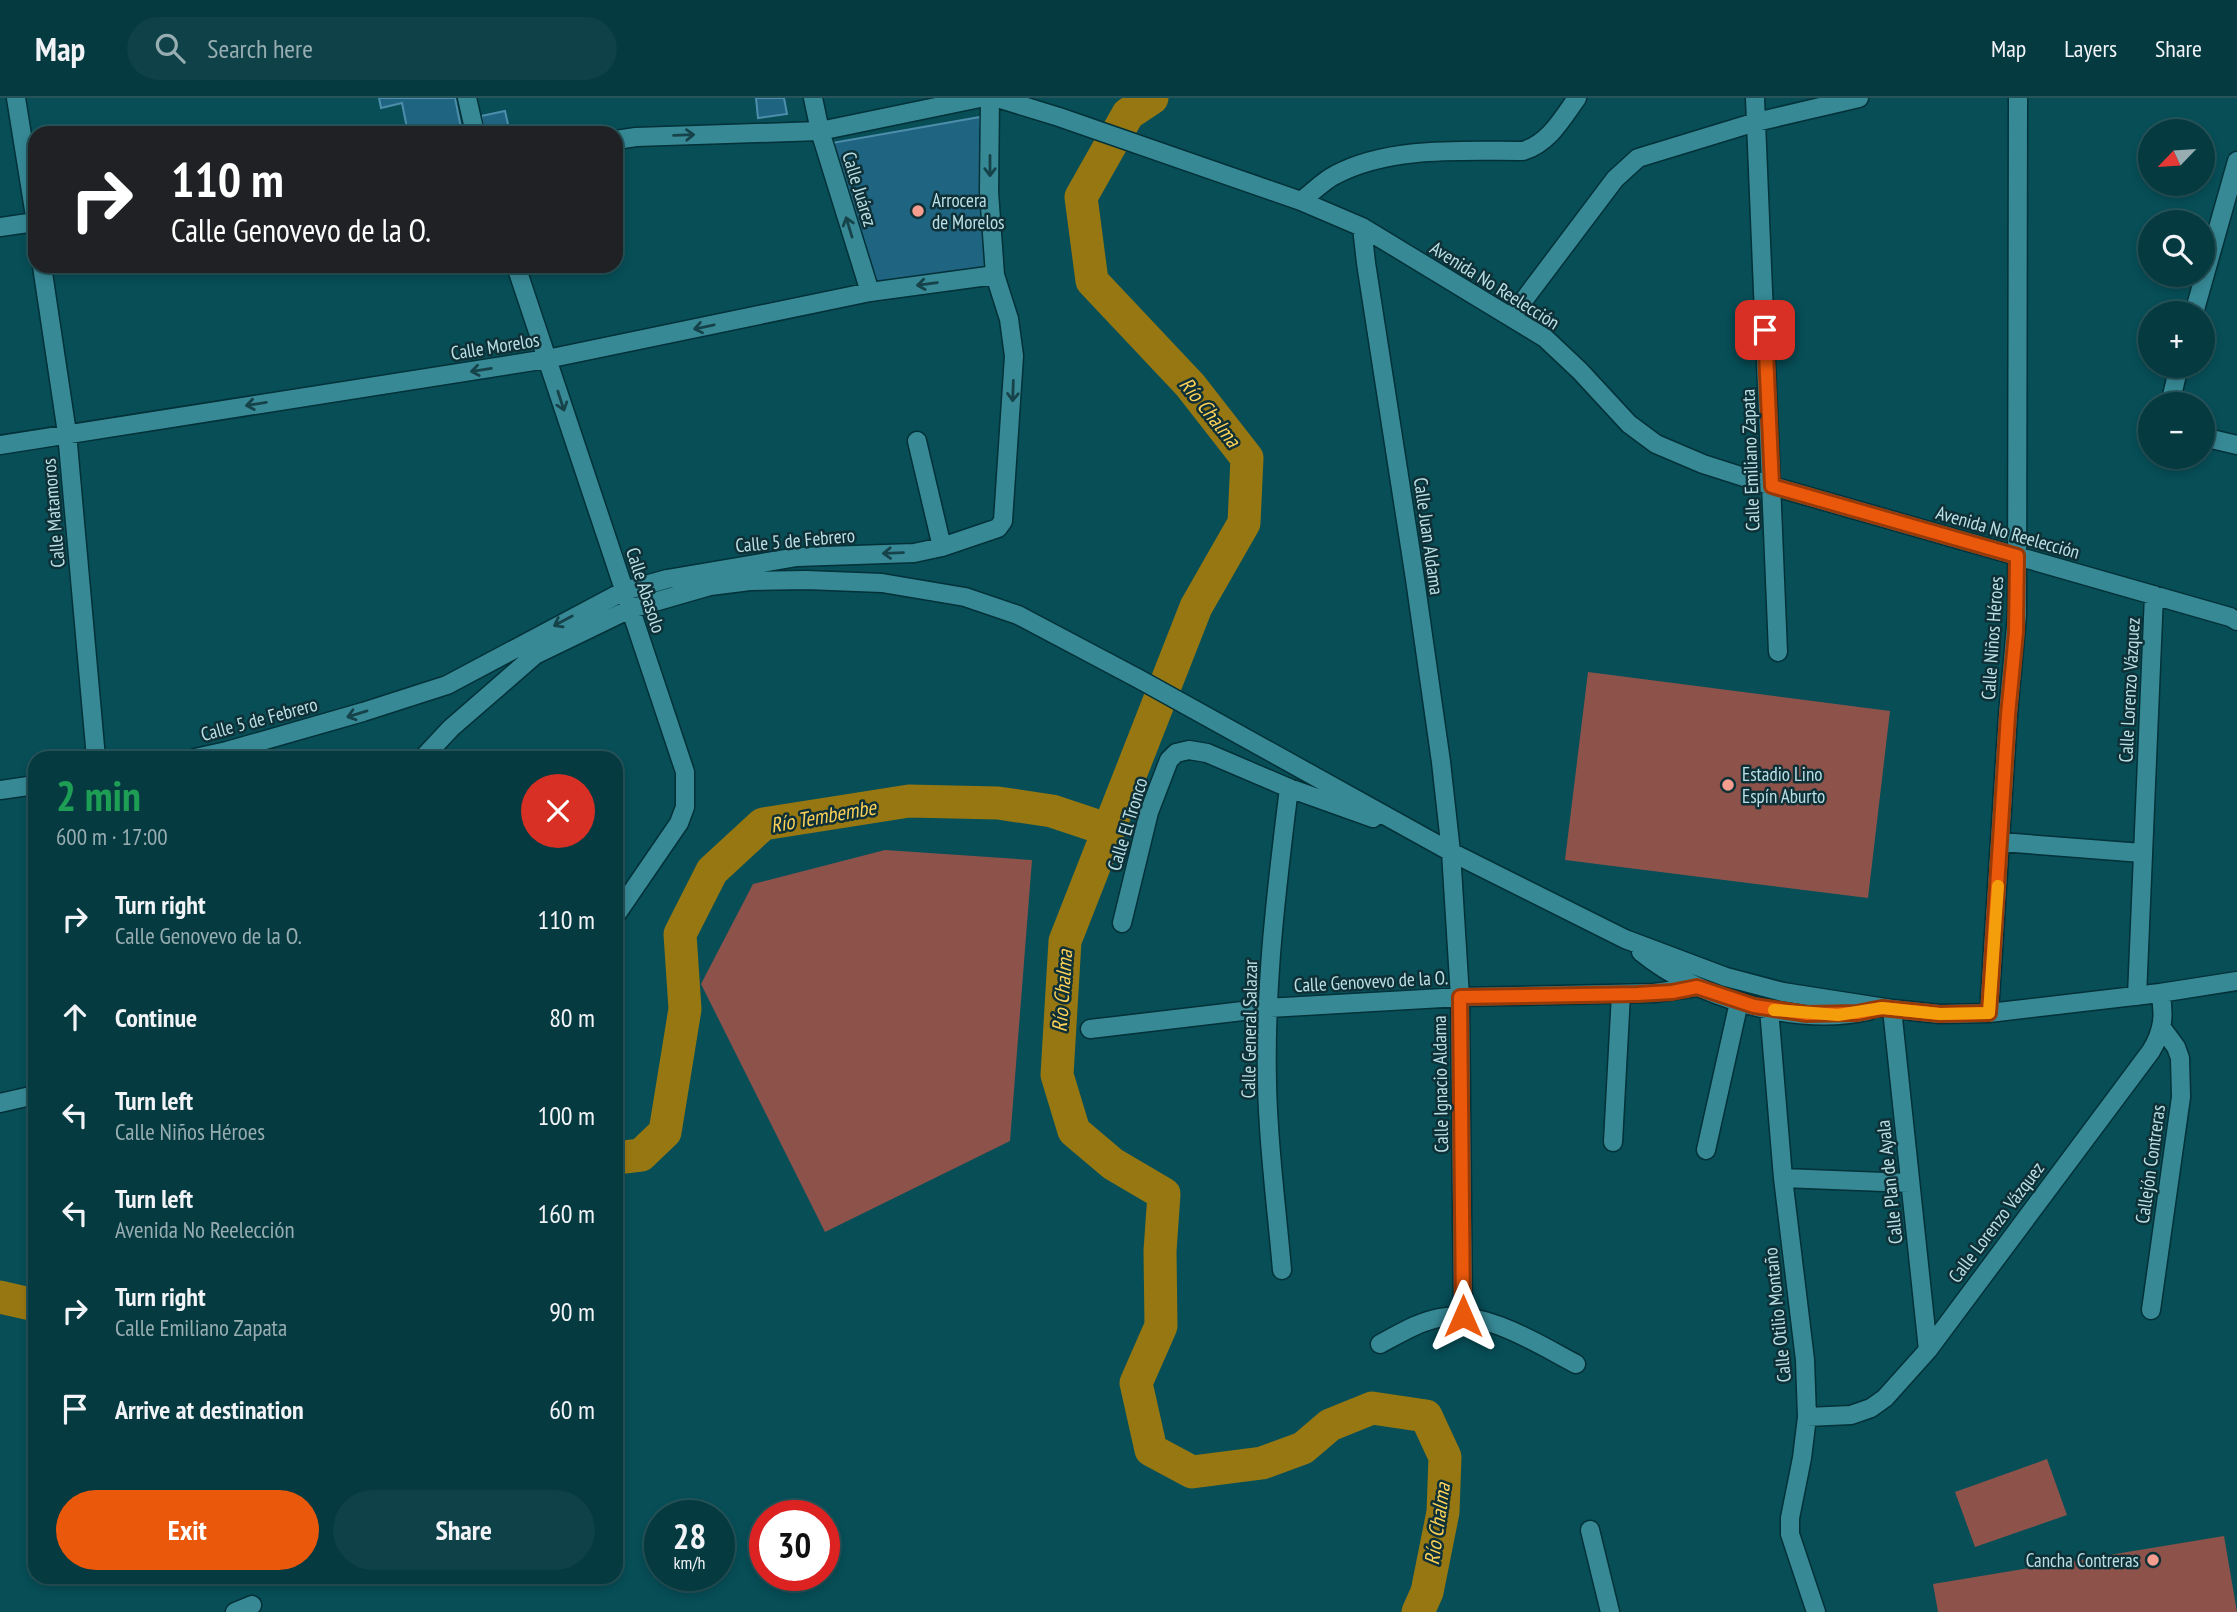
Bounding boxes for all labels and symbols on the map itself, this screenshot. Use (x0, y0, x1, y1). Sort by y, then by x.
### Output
north arrow (2138, 119, 2216, 196)
one-way arrow (672, 129, 695, 142)
street label: Calle Juárez (837, 149, 883, 229)
one-way arrow (983, 154, 997, 177)
place label: Arrocera de Morelos (932, 188, 1005, 234)
marker: Arrocera de Morelos (910, 203, 926, 219)
one-way arrow (842, 216, 855, 238)
street label: Avenida No Reelección (1426, 236, 1564, 334)
one-way arrow (916, 278, 939, 291)
pin (1735, 300, 1795, 360)
one-way arrow (693, 320, 716, 334)
street label: Calle Morelos (449, 327, 541, 365)
one-way arrow (470, 364, 492, 377)
water label: Río Chalma (1174, 371, 1247, 454)
one-way arrow (1006, 379, 1019, 402)
one-way arrow (556, 389, 568, 411)
street label: Calle Emiliano Zapata (1736, 389, 1764, 531)
one-way arrow (245, 398, 268, 411)
street label: Calle Matamoros (36, 457, 70, 569)
street label: Calle Juan Aldama (1409, 476, 1449, 596)
street label: Avenida No Reelección (1933, 500, 2083, 564)
street label: Calle 5 de Febrero (734, 523, 856, 557)
street label: Calle Abasolo (621, 544, 671, 636)
one-way arrow (882, 547, 905, 560)
street label: Calle Niños Héroes (1976, 575, 2008, 701)
one-way arrow (553, 615, 574, 628)
street label: Calle Lorenzo Vázquez (2113, 617, 2145, 763)
street label: Calle 5 de Febrero (198, 692, 320, 746)
one-way arrow (346, 708, 368, 721)
place label: Estadio Lino Espín Aburto (1742, 762, 1825, 808)
street label: Calle El Tronco (1101, 774, 1153, 874)
marker: Estadio Lino Espín Aburto (1720, 777, 1736, 793)
water label: Río Tembembe (768, 793, 879, 839)
water label: Río Chalma (1046, 947, 1078, 1033)
street label: Calle General Salazar (1236, 959, 1262, 1099)
street label: Calle Genovevo de la O. (1293, 965, 1449, 997)
street label: Calle Ignacio Aldama (1427, 1015, 1453, 1153)
street label: Callejón Contreras (2130, 1103, 2170, 1225)
street label: Calle Plan de Ayala (1871, 1119, 1907, 1245)
street label: Calle Lorenzo Vázquez (1943, 1157, 2049, 1287)
street label: Calle Otilio Montaño (1758, 1246, 1796, 1384)
position arrow (1426, 1279, 1500, 1353)
water label: Río Chalma (1418, 1480, 1456, 1567)
speed limit sign: 30 (749, 1500, 840, 1591)
place label: Cancha Contreras (2026, 1548, 2139, 1572)
marker: Cancha Contreras (2145, 1552, 2161, 1568)

